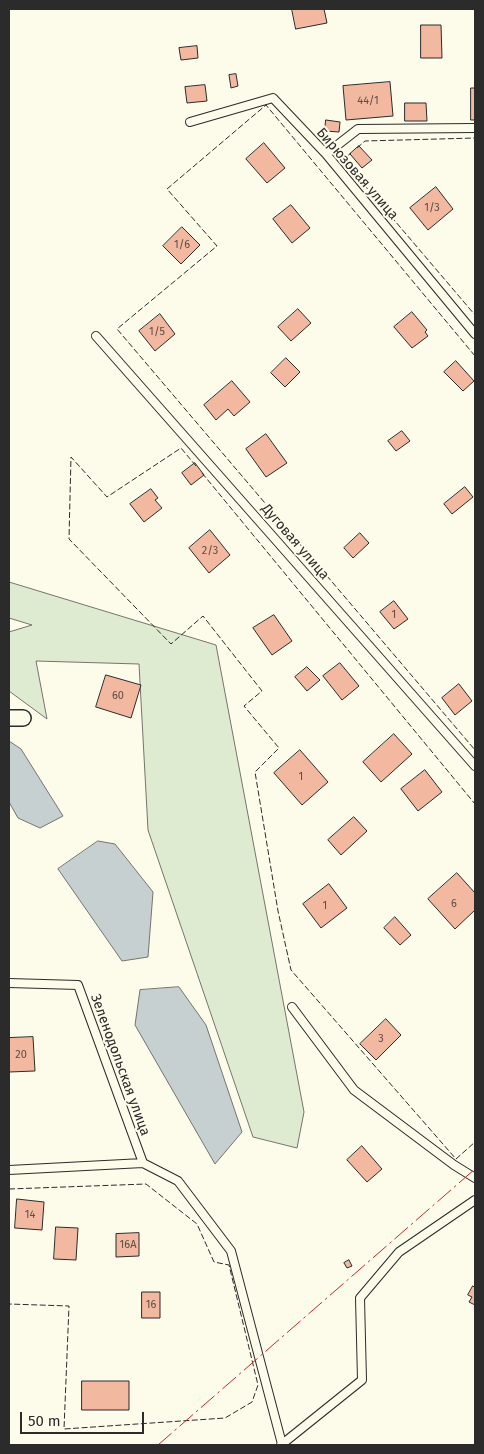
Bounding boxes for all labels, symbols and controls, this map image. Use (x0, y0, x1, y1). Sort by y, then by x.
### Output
house number: 44/1 (357, 94, 379, 108)
street label: Бирюзовая улица (312, 125, 402, 223)
house number: 1/3 (424, 201, 440, 215)
house number: 1/6 (174, 238, 190, 252)
house number: 1/5 (149, 325, 165, 339)
street label: Дуговая улица (257, 501, 333, 583)
house number: 2/3 (202, 544, 218, 558)
house number: 1 (392, 608, 396, 622)
house number: 60 (112, 689, 124, 703)
house number: 1 (299, 770, 303, 784)
house number: 6 (451, 897, 457, 911)
house number: 1 (323, 899, 327, 913)
street label: Зеленодольская улица (87, 992, 153, 1138)
house number: 3 (378, 1032, 384, 1046)
house number: 20 (15, 1048, 27, 1062)
house number: 14 (25, 1208, 35, 1222)
house number: 16А (120, 1238, 136, 1252)
house number: 16 (146, 1298, 156, 1312)
scale bar (22, 1402, 146, 1434)
text: 50 m (28, 1412, 61, 1430)

